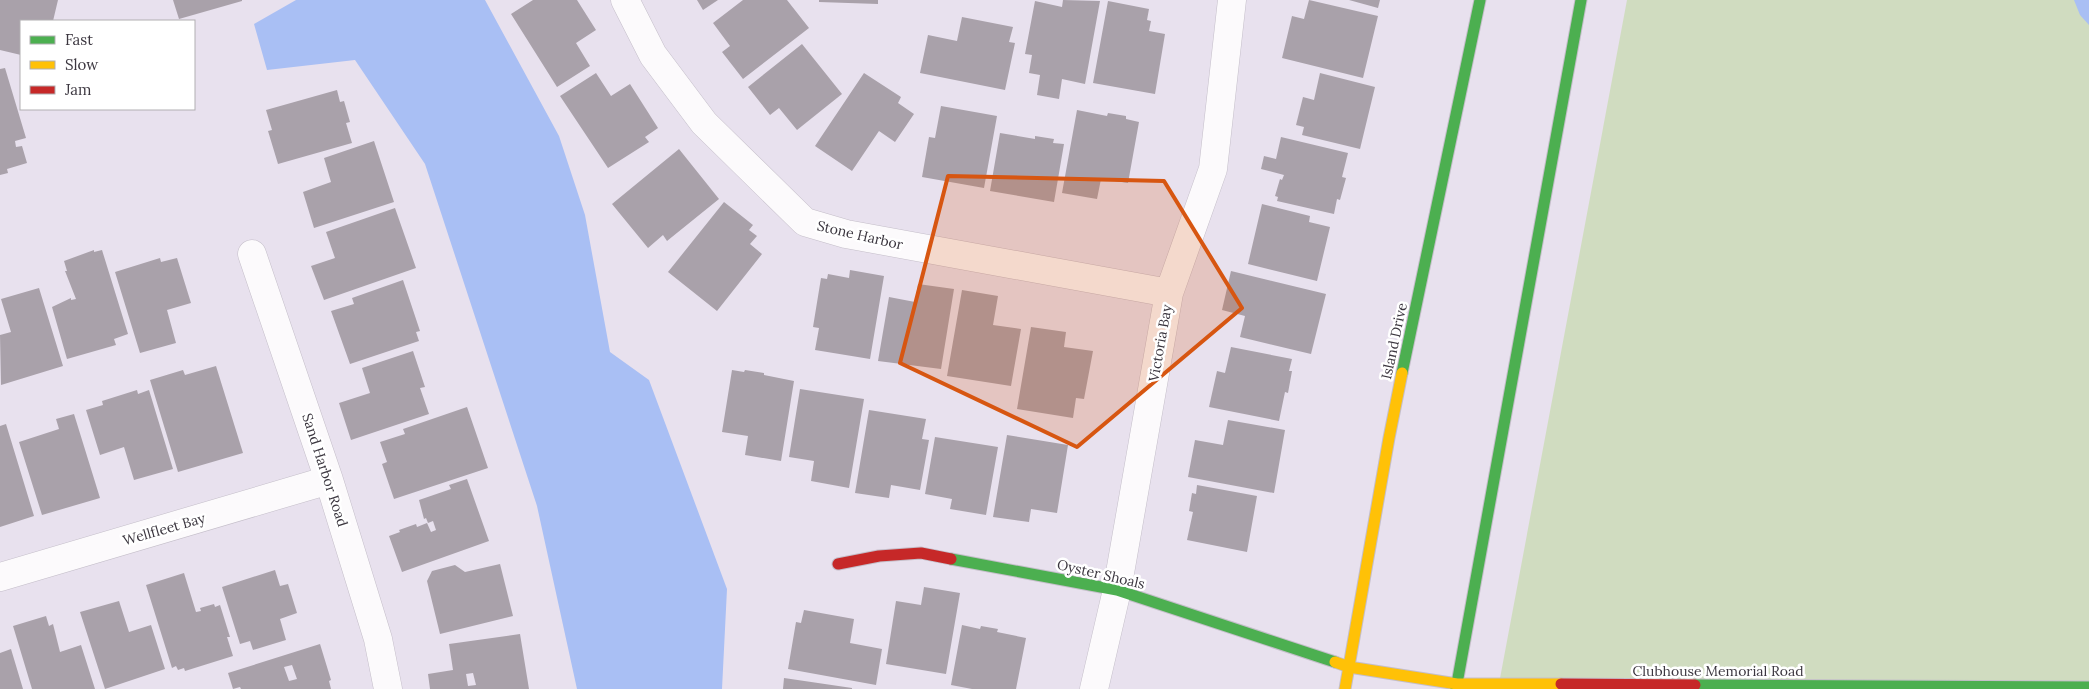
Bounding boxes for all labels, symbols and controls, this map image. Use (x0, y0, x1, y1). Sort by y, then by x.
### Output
legend (20, 20, 195, 110)
text: Fast (65, 30, 93, 49)
text: Slow (65, 55, 98, 74)
text: Jam (64, 80, 92, 99)
street label: Stone Harbor (815, 216, 905, 254)
street label: Island Drive (1377, 301, 1411, 381)
street label: Victoria Bay (1144, 302, 1176, 384)
street label: Sand Harbor Road (298, 411, 352, 529)
street label: Wellfleet Bay (121, 508, 208, 549)
street label: Oyster Shoals (1055, 555, 1147, 593)
street label: Clubhouse Memorial Road (1632, 662, 1804, 680)

